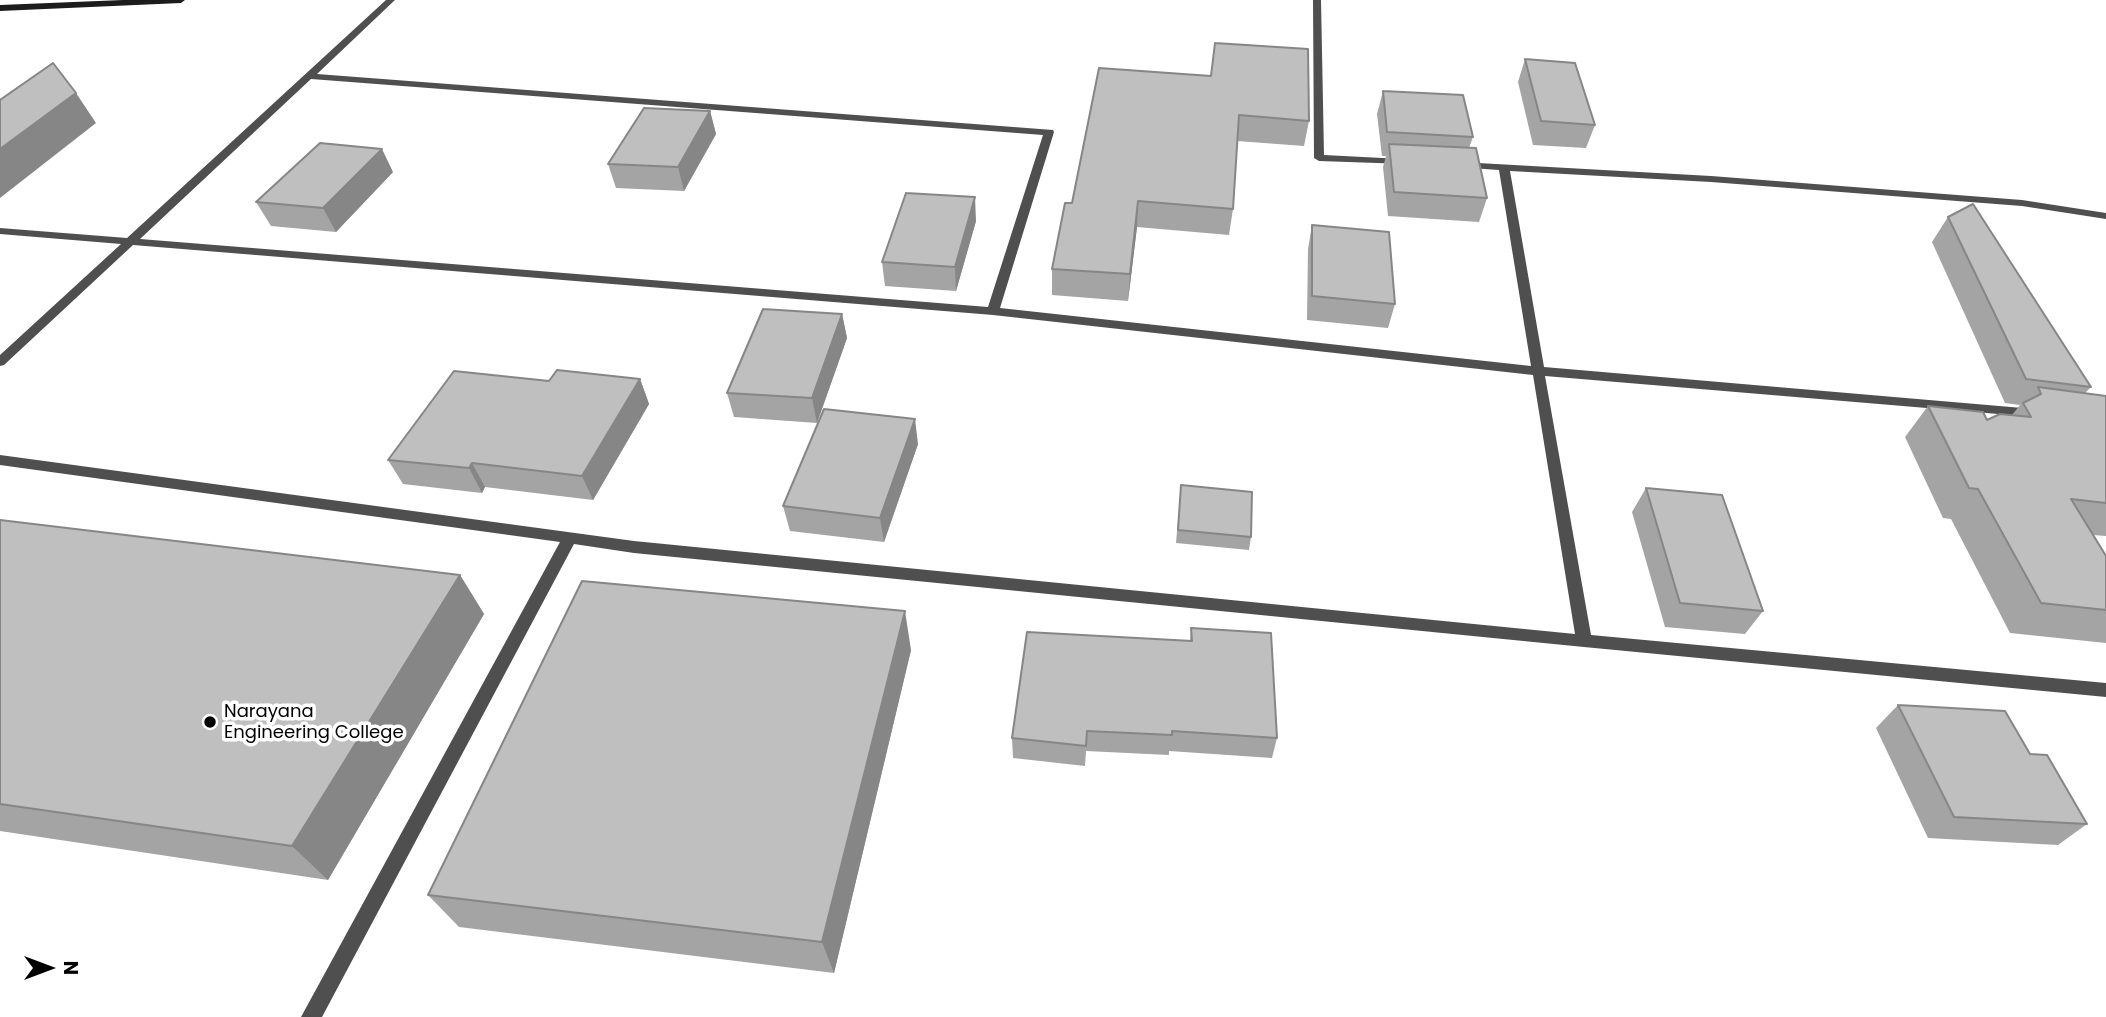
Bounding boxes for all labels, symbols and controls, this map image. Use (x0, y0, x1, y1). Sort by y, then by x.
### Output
place label: Narayana Engineering College (224, 701, 404, 744)
marker: Narayana Engineering College (202, 714, 218, 730)
north arrow (14, 933, 84, 1003)
text: N (57, 961, 84, 975)

